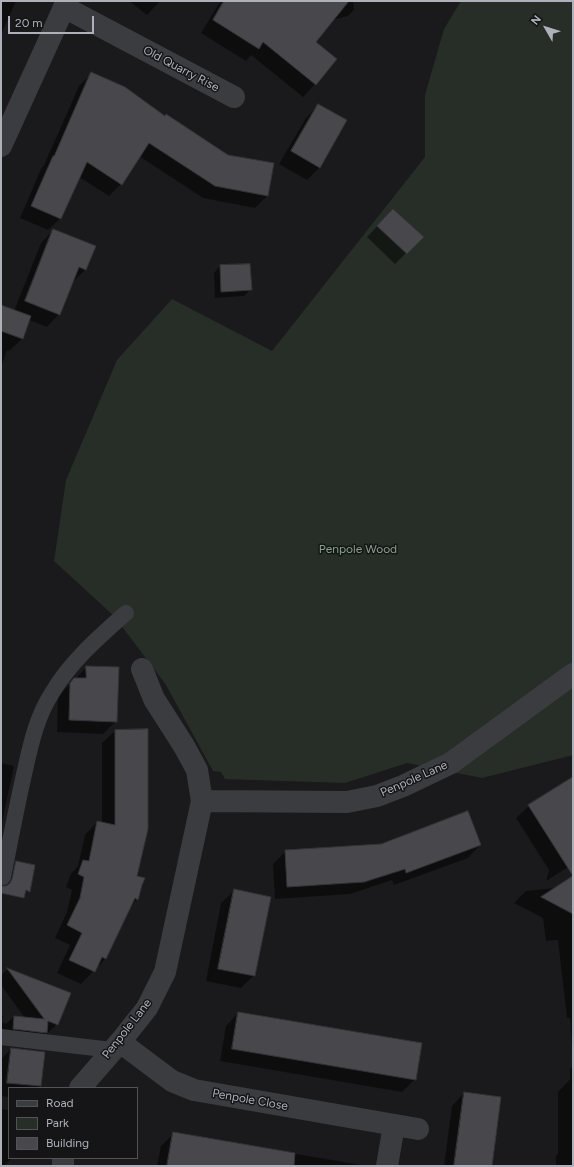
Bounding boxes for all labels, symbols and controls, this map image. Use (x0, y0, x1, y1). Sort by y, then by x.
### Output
scale bar (10, 8, 96, 34)
north arrow (526, 8, 566, 48)
text: N (529, 13, 544, 28)
text: 20 m (15, 16, 43, 30)
street label: Old Quarry Rise (141, 43, 221, 95)
park label: Penpole Wood (319, 542, 397, 556)
street label: Penpole Lane (378, 758, 450, 800)
street label: Penpole Lane (99, 996, 155, 1062)
street label: Penpole Close (211, 1086, 289, 1114)
legend (8, 1087, 138, 1159)
text: Road (46, 1096, 74, 1110)
text: Park (46, 1116, 69, 1130)
text: Building (46, 1136, 89, 1150)

